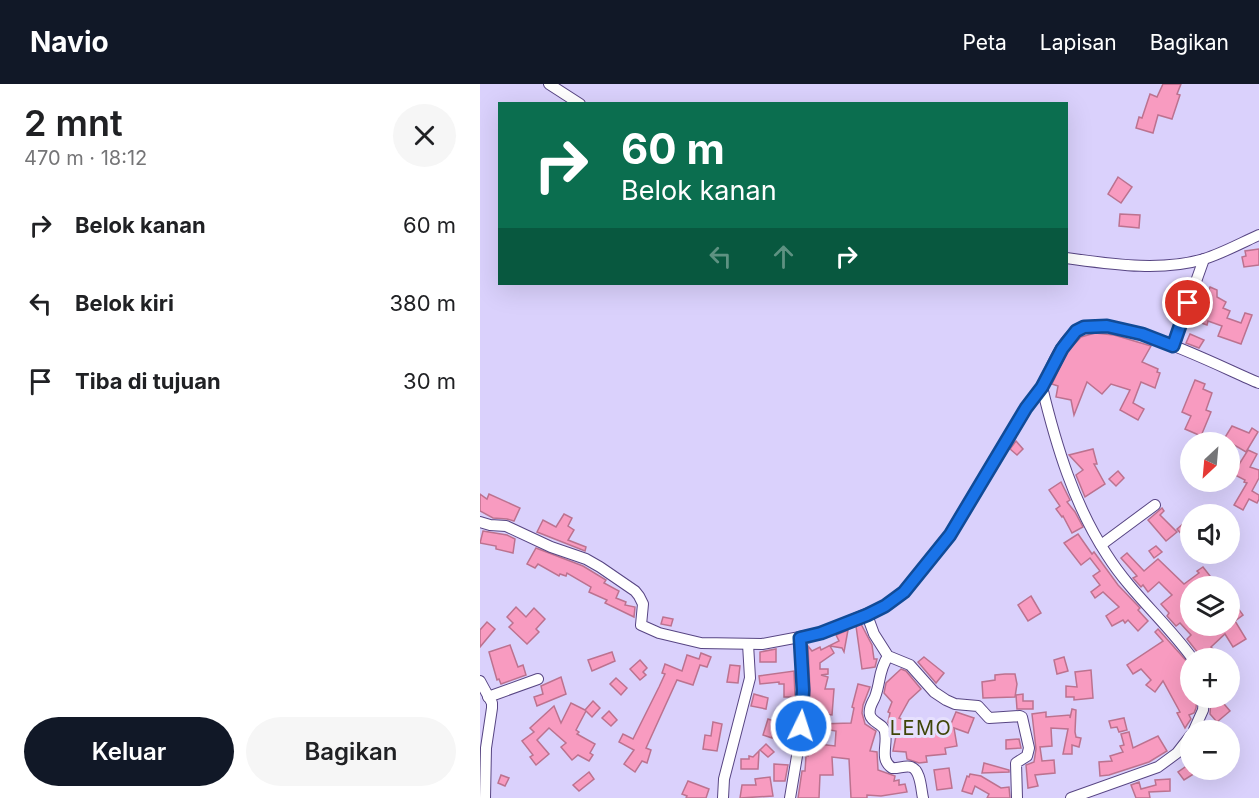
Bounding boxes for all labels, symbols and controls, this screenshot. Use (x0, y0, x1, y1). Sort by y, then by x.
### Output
text: Navio (30, 25, 109, 59)
text: Peta (963, 30, 1007, 55)
text: Lapisan (1040, 30, 1117, 55)
text: Bagikan (1150, 30, 1229, 55)
text: 2 mnt (24, 101, 123, 145)
button: close (393, 104, 456, 167)
text: 60 m (621, 123, 725, 174)
icon: right (522, 126, 600, 204)
text: 470 m · 18:12 (24, 146, 147, 170)
text: Belok kanan (621, 174, 777, 207)
icon: right (24, 209, 57, 242)
text: Belok kanan (75, 212, 206, 238)
text: 60 m (403, 212, 456, 238)
icon: left (704, 240, 737, 273)
icon: ahead (767, 240, 800, 273)
icon: right (830, 240, 863, 273)
pin (1162, 277, 1213, 328)
icon: arrive (1171, 286, 1204, 319)
icon: left (24, 287, 57, 320)
text: Belok kiri (75, 290, 174, 316)
text: 380 m (389, 290, 456, 316)
icon: arrive (24, 365, 57, 398)
text: Tiba di tujuan (75, 368, 221, 394)
text: 30 m (403, 368, 456, 394)
north arrow (1180, 432, 1240, 492)
map controls (1180, 432, 1240, 780)
button: sound (1180, 504, 1240, 564)
button: layers (1180, 576, 1240, 636)
button: + (1180, 648, 1240, 708)
position arrow (769, 694, 833, 758)
district label: LEMO (890, 716, 952, 740)
button: Keluar (24, 717, 234, 786)
button: Bagikan (246, 717, 456, 786)
button: − (1180, 720, 1240, 780)

